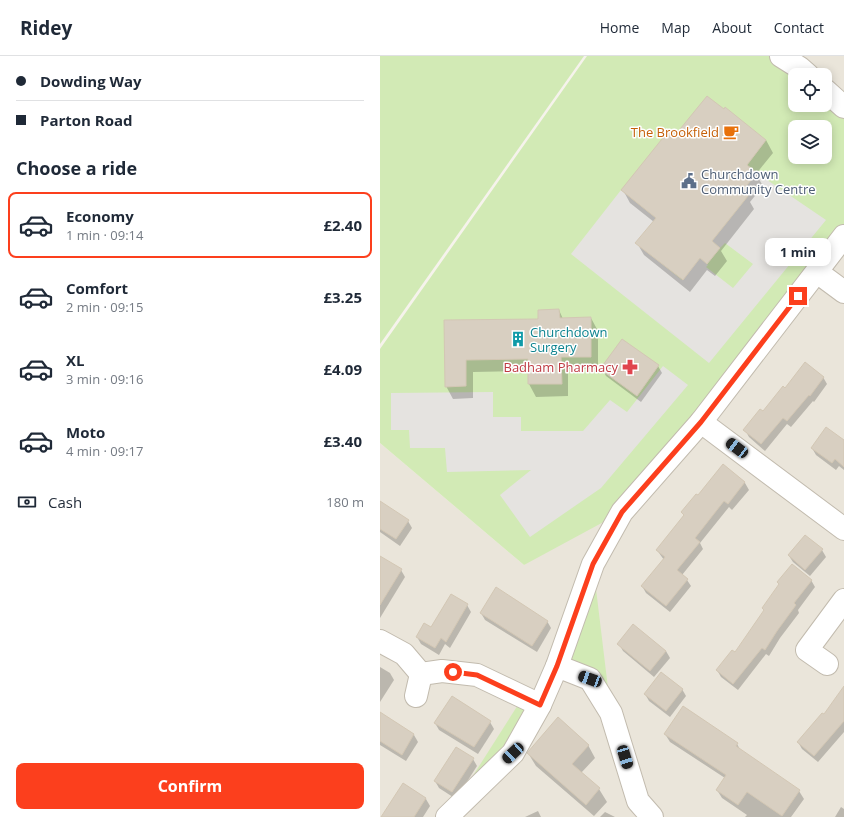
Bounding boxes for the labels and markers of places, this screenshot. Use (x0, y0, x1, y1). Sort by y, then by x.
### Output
place label: The Brookfield (631, 123, 719, 141)
cafe icon: The Brookfield (722, 123, 740, 141)
place label: Churchdown Community Centre (701, 165, 816, 198)
public building icon: Churchdown Community Centre (680, 172, 698, 190)
place label: Churchdown Surgery (530, 323, 607, 356)
building icon: Churchdown Surgery (509, 330, 527, 348)
place label: Badham Pharmacy (503, 358, 618, 376)
pharmacy icon: Badham Pharmacy (621, 358, 639, 376)

